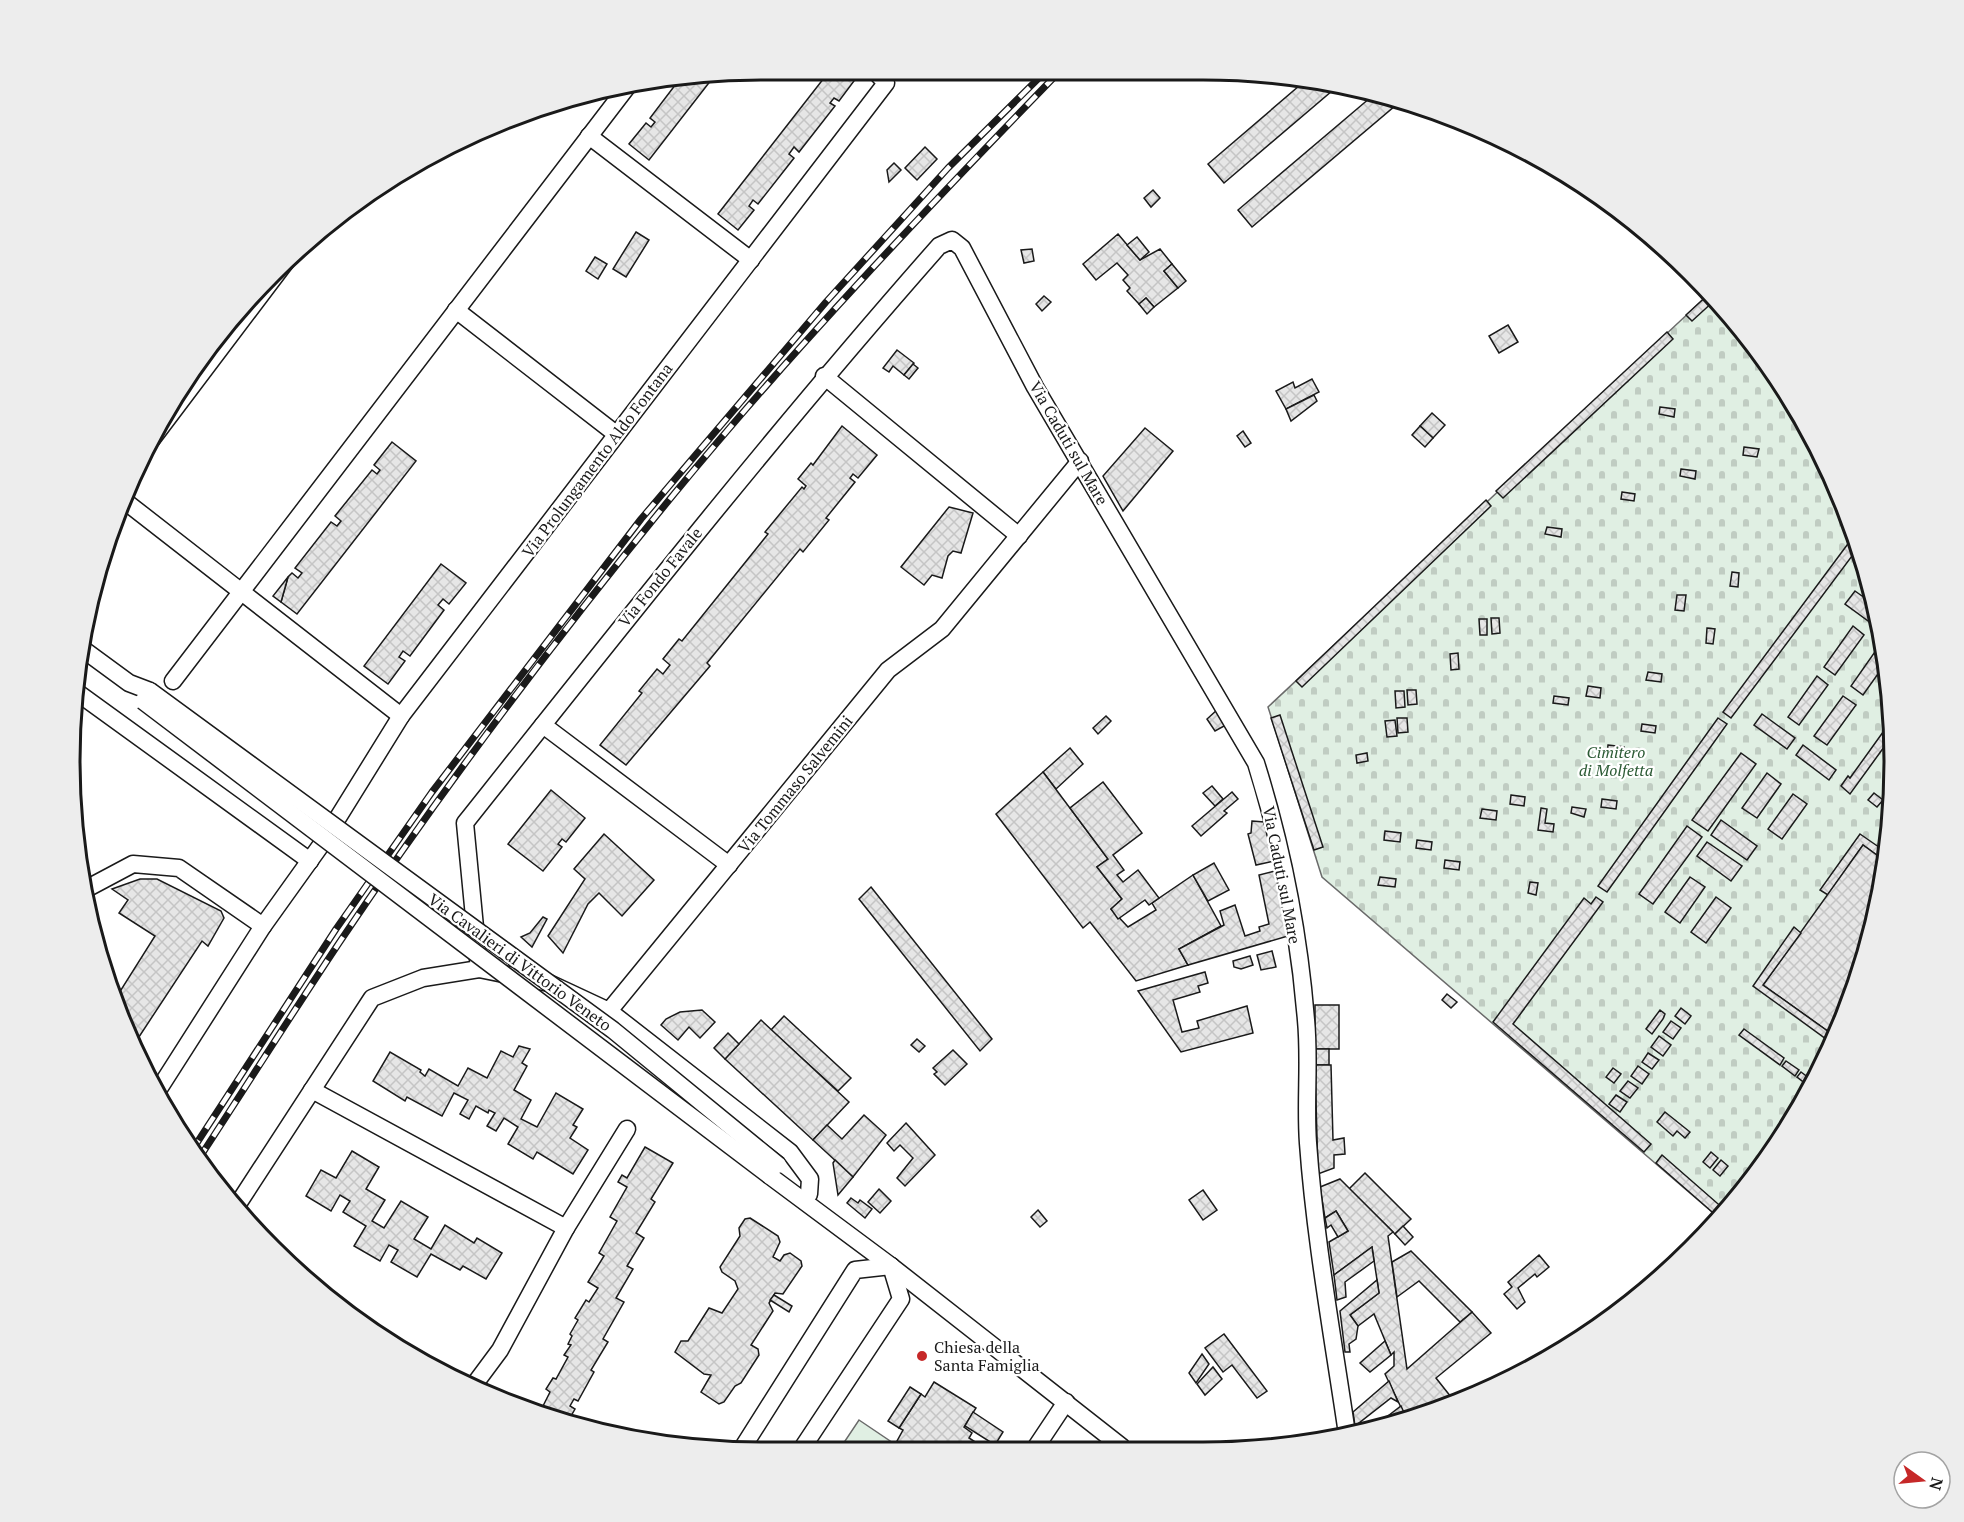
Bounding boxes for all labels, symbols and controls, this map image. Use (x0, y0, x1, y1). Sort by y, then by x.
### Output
street label: Via Prolungamento Aldo Fontana (517, 358, 677, 562)
street label: Via Caduti sul Mare (1025, 377, 1113, 509)
street label: Via Fondo Favale (613, 523, 707, 631)
street label: Via Tommaso Salvemini (733, 710, 858, 857)
park label: Cimitero di Molfetta (1579, 741, 1653, 781)
street label: Via Caduti sul Mare (1258, 804, 1306, 946)
street label: Via Cavalieri di Vittorio Veneto (424, 888, 616, 1036)
place label: Chiesa della Santa Famiglia (934, 1336, 1040, 1376)
marker: Chiesa della Santa Famiglia (915, 1349, 929, 1363)
north arrow (1892, 1450, 1952, 1510)
text: N (1924, 1475, 1949, 1493)

